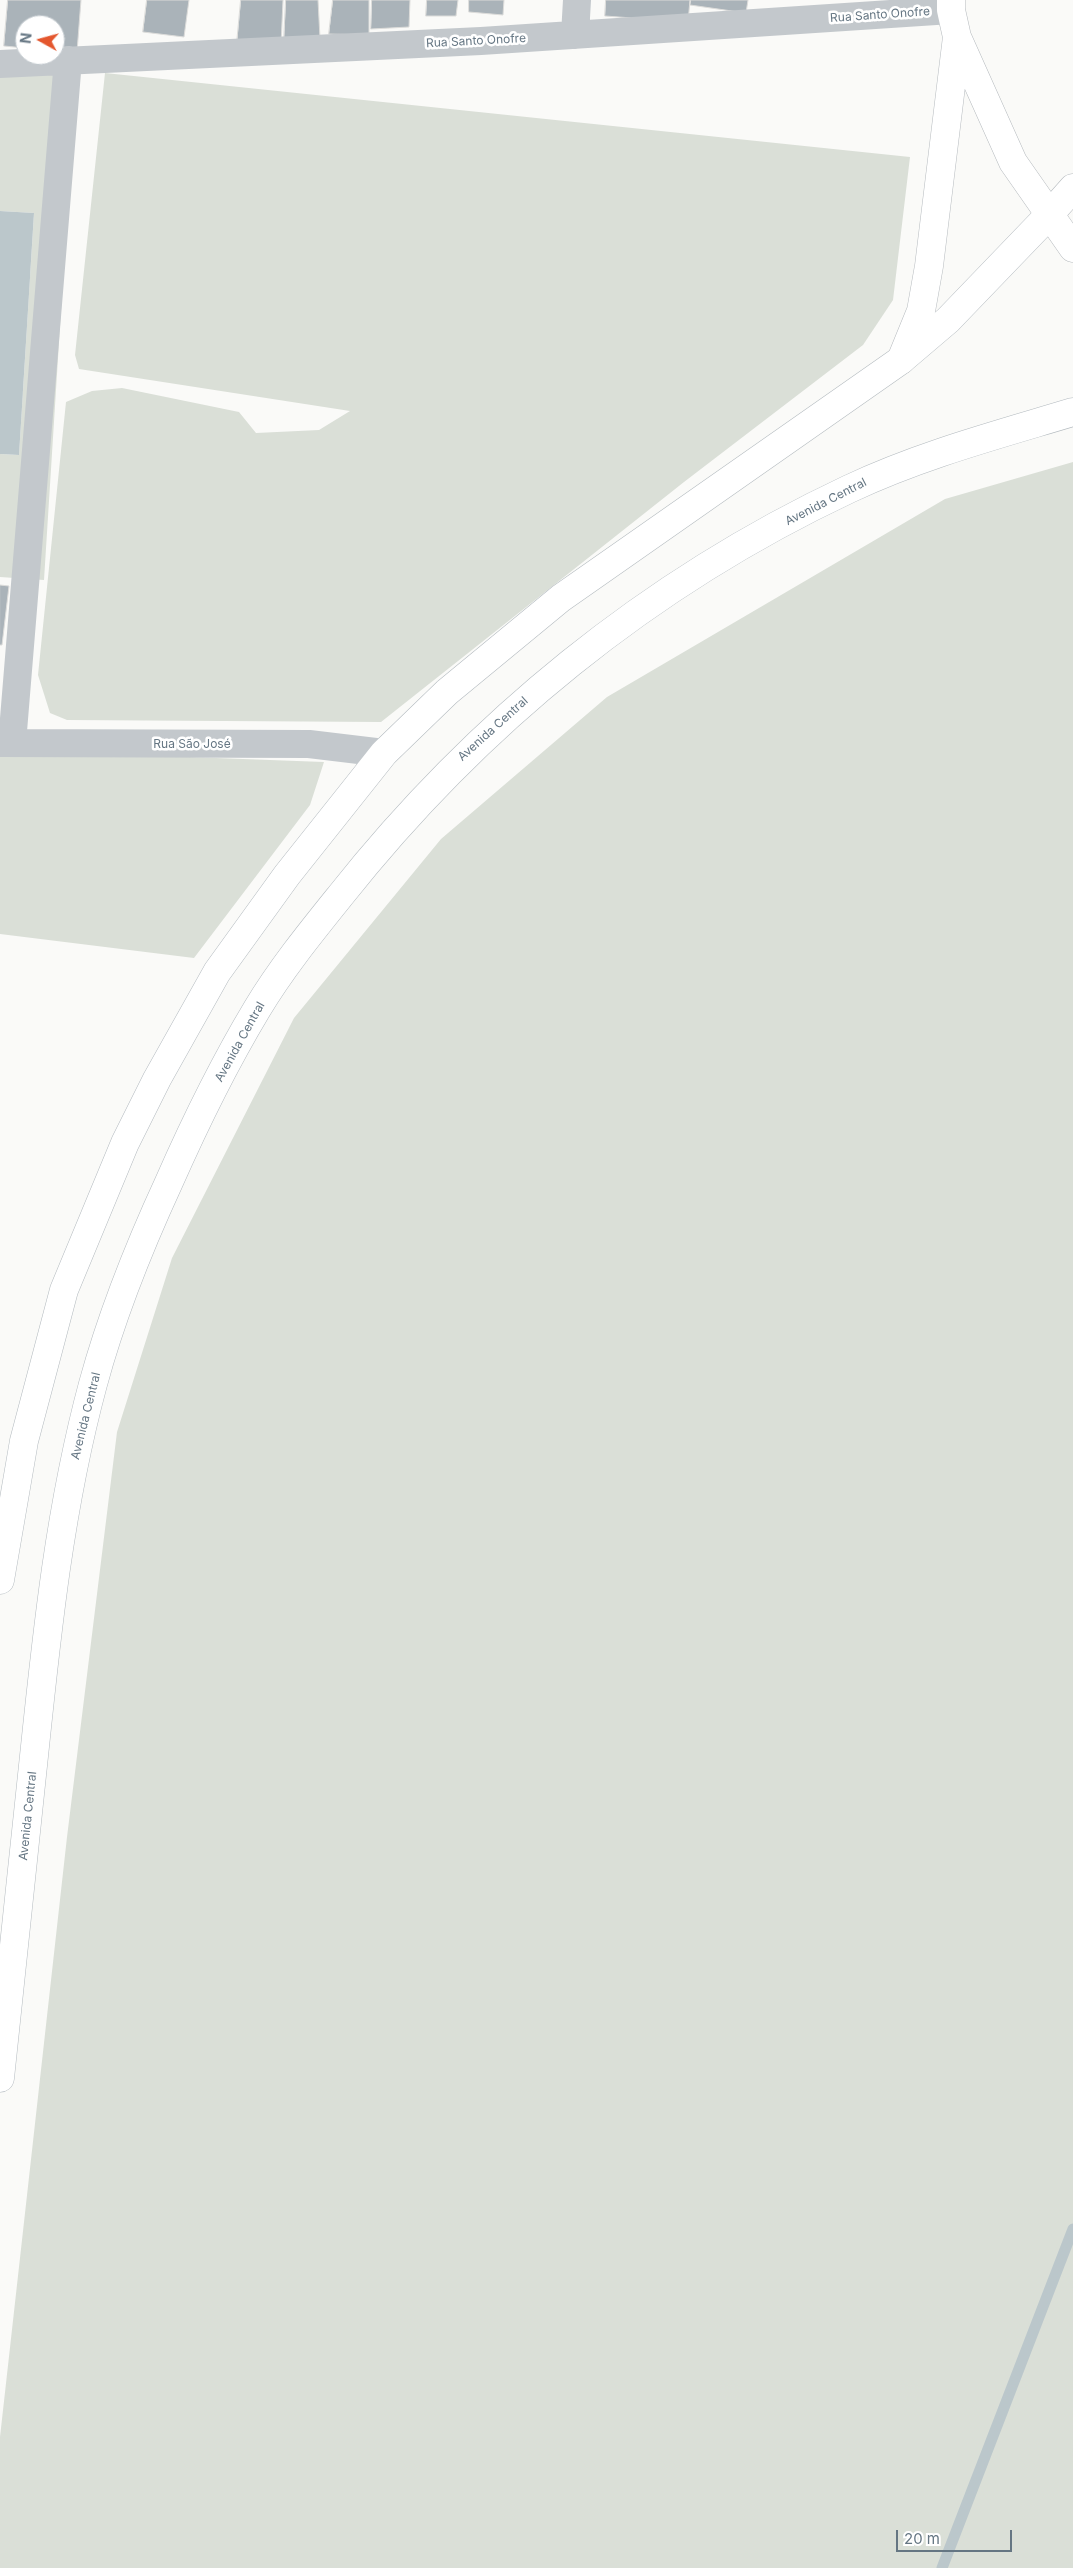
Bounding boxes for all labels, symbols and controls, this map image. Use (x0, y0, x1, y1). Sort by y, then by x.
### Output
street label: Rua Santo Onofre (830, 4, 930, 26)
north arrow (15, 15, 65, 65)
street label: Rua Santo Onofre (426, 31, 526, 51)
text: N (17, 32, 35, 45)
street label: Avenida Central (783, 475, 869, 529)
street label: Avenida Central (455, 694, 531, 764)
street label: Rua São José (153, 737, 231, 751)
street label: Avenida Central (212, 999, 268, 1085)
street label: Avenida Central (68, 1371, 104, 1461)
street label: Avenida Central (16, 1771, 40, 1861)
scale bar (898, 2520, 1014, 2552)
text: 20 m (904, 2529, 940, 2548)

